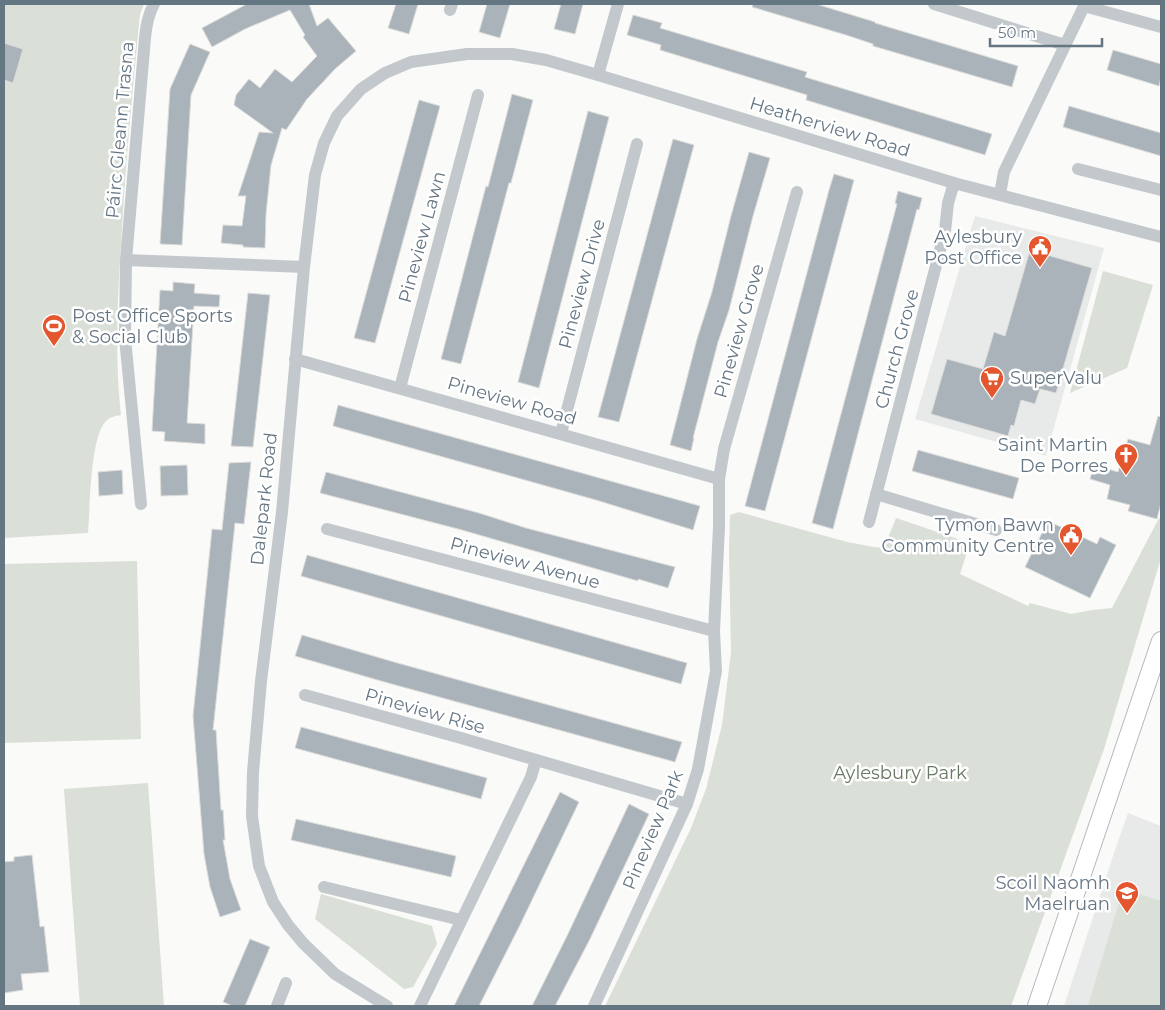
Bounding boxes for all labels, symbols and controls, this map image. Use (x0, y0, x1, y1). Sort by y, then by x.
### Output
scale bar (990, 15, 1102, 47)
text: 50 m (998, 23, 1036, 42)
street label: Páirc Gleann Trasna (101, 41, 139, 219)
street label: Heatherview Road (747, 92, 913, 162)
street label: Pineview Lawn (394, 169, 450, 305)
street label: Pineview Drive (554, 217, 610, 351)
place label: Aylesbury Post Office (924, 226, 1022, 269)
public building icon: Aylesbury Post Office (1027, 234, 1053, 268)
street label: Pineview Grove (709, 261, 769, 401)
street label: Church Grove (870, 287, 924, 411)
place label: Post Office Sports & Social Club (72, 305, 233, 348)
sports icon: Post Office Sports & Social Club (41, 313, 67, 347)
supermarket icon: SuperValu (979, 365, 1005, 399)
place label: SuperValu (1010, 367, 1102, 389)
street label: Pineview Road (445, 372, 579, 430)
street label: Dalepark Road (246, 431, 282, 567)
place label: Saint Martin De Porres (998, 434, 1108, 477)
church icon: Saint Martin De Porres (1113, 442, 1139, 476)
place label: Tymon Bawn Community Centre (882, 514, 1054, 557)
public building icon: Tymon Bawn Community Centre (1058, 522, 1084, 556)
street label: Pineview Avenue (448, 532, 603, 594)
street label: Pineview Rise (362, 683, 488, 739)
park label: Aylesbury Park (833, 762, 967, 784)
street label: Pineview Park (618, 767, 688, 893)
place label: Scoil Naomh Maelruan (995, 872, 1110, 915)
school or university icon: Scoil Naomh Maelruan (1114, 880, 1140, 914)

